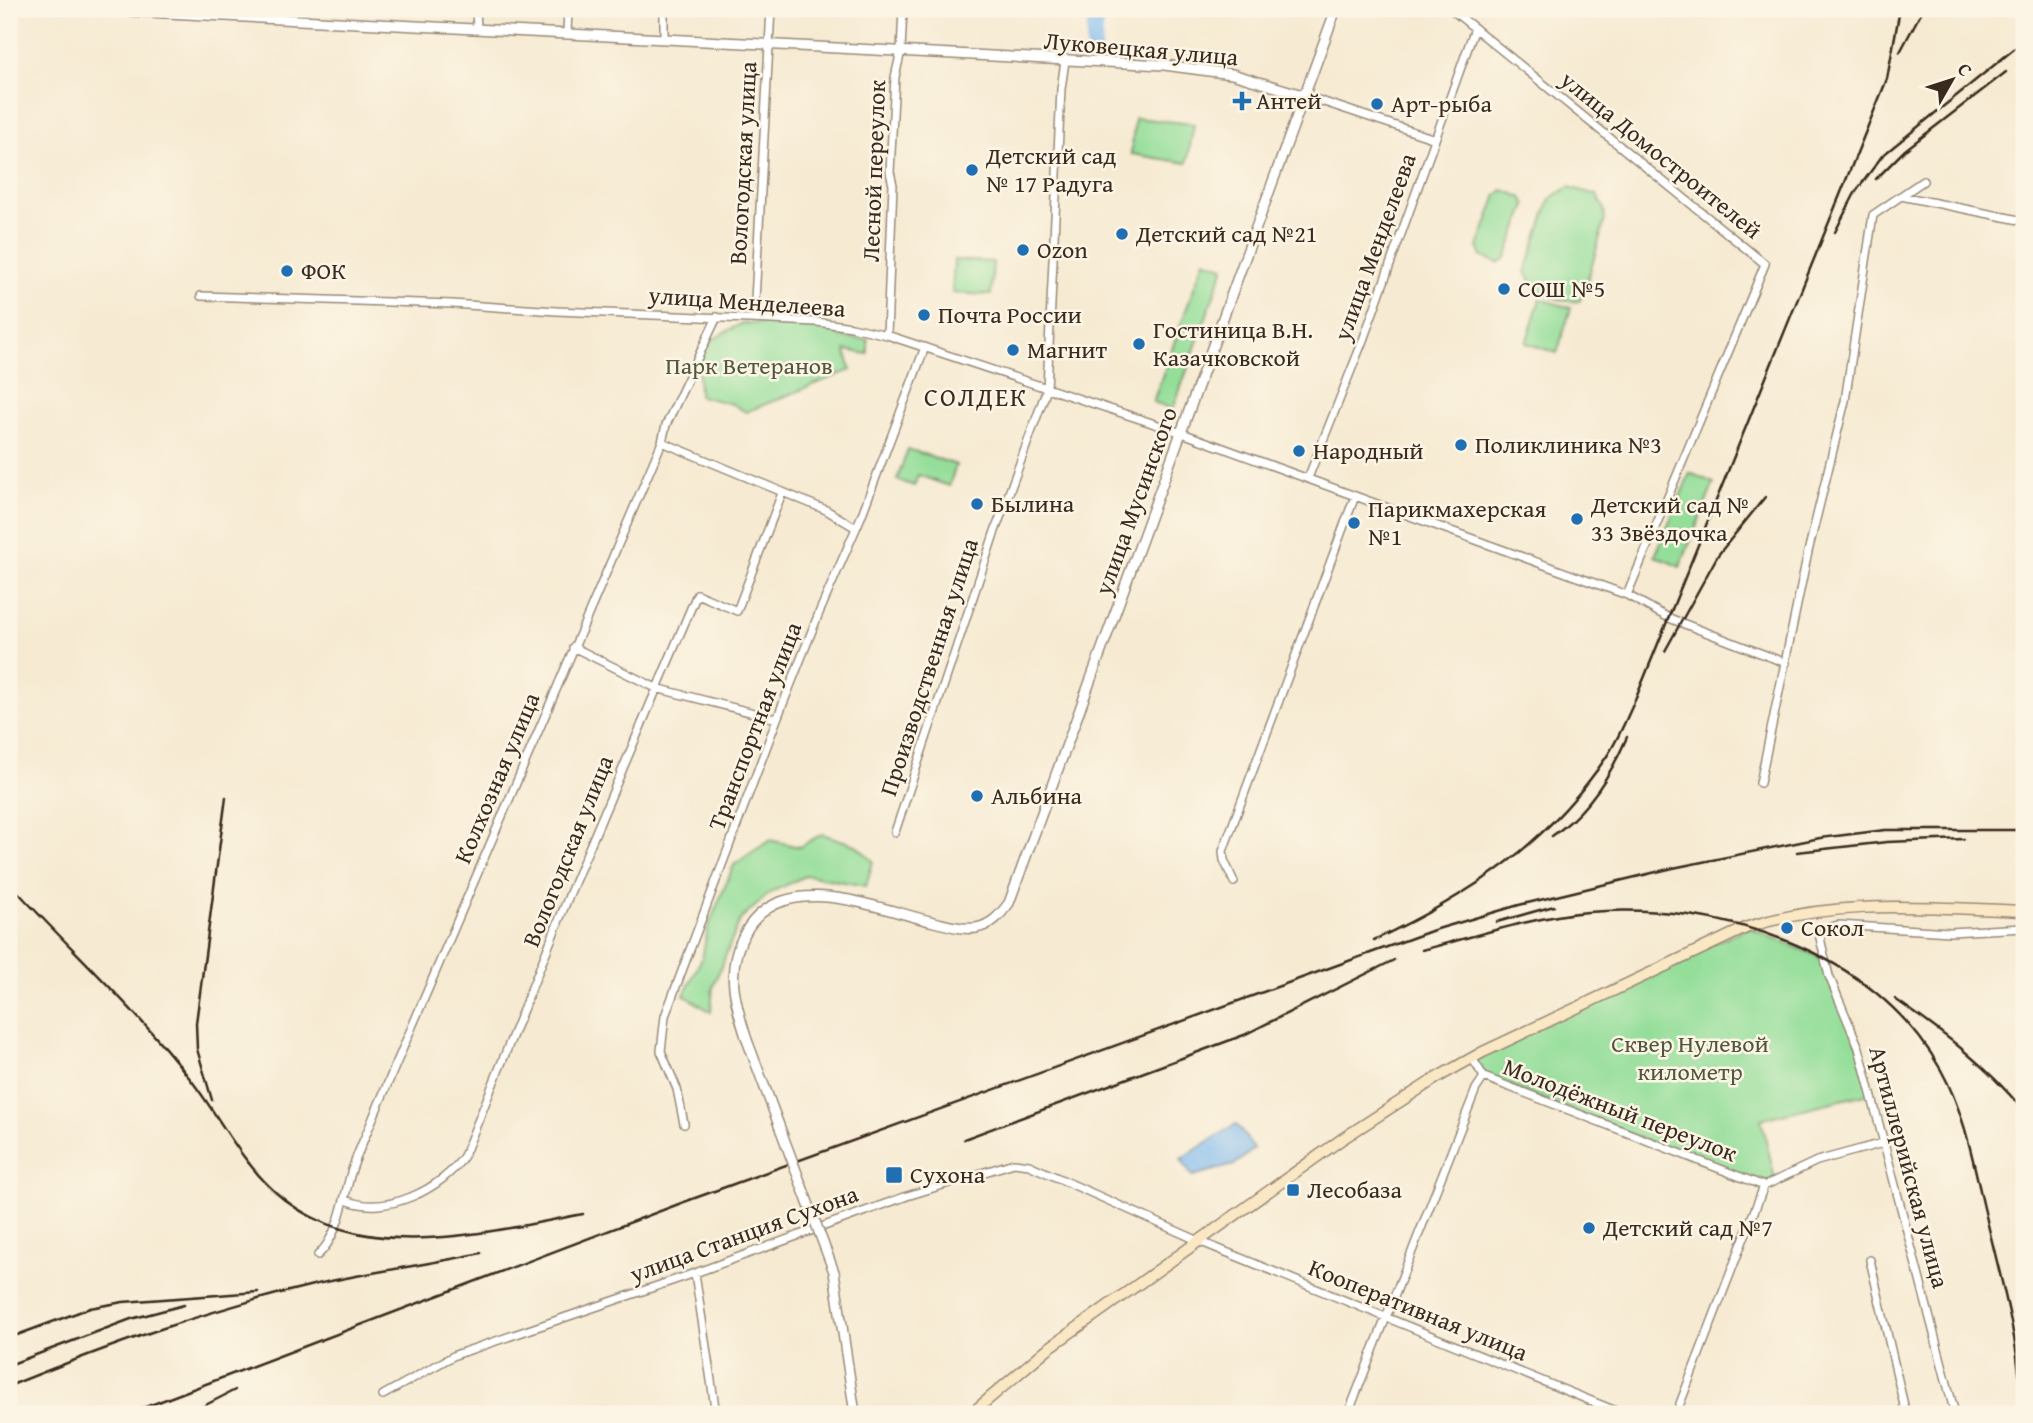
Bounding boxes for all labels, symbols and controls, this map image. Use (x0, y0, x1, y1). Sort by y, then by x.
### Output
street label: Луковецкая улица (1042, 23, 1240, 74)
north arrow (1918, 46, 1988, 116)
text: С (1951, 56, 1980, 82)
street label: Вологодская улица (720, 60, 765, 266)
street label: улица Домостроителей (1552, 62, 1770, 247)
street label: Лесной переулок (853, 79, 894, 263)
place label: Антей (1256, 83, 1322, 118)
place label: Арт-рыба (1391, 86, 1492, 121)
marker: Антей (1234, 93, 1250, 109)
marker: Арт-рыба (1369, 96, 1385, 112)
place label: Детский сад № 17 Радуга (985, 138, 1116, 201)
street label: улица Менделеева (1324, 148, 1425, 346)
marker: Детский сад № 17 Радуга (964, 162, 980, 178)
place label: Детский сад №21 (1135, 216, 1317, 251)
marker: Детский сад №21 (1114, 226, 1130, 242)
place label: Ozon (1037, 232, 1088, 267)
marker: Ozon (1015, 242, 1031, 258)
place label: ФОК (301, 253, 346, 288)
marker: ФОК (279, 263, 295, 279)
place label: СОШ №5 (1518, 271, 1605, 306)
street label: улица Менделеева (646, 277, 847, 326)
marker: СОШ №5 (1496, 281, 1512, 297)
place label: Почта России (938, 297, 1082, 332)
marker: Почта России (916, 307, 932, 323)
place label: Гостиница В.Н. Казачковской (1153, 312, 1313, 375)
place label: Магнит (1027, 332, 1108, 367)
marker: Гостиница В.Н. Казачковской (1131, 336, 1147, 352)
marker: Магнит (1005, 342, 1021, 358)
park label: Парк Ветеранов (665, 348, 833, 383)
district label: СОЛДЕК (924, 377, 1028, 416)
street label: улица Мусинского (1085, 402, 1186, 601)
place label: Поликлиника №3 (1475, 427, 1662, 462)
place label: Народный (1313, 433, 1424, 468)
marker: Поликлиника №3 (1453, 437, 1469, 453)
marker: Народный (1291, 443, 1307, 459)
place label: Былина (991, 486, 1075, 521)
place label: Детский сад № 33 Звёздочка (1590, 487, 1749, 550)
place label: Парикмахерская №1 (1368, 491, 1546, 554)
marker: Былина (969, 496, 985, 512)
marker: Детский сад № 33 Звёздочка (1569, 511, 1585, 527)
marker: Парикмахерская №1 (1346, 515, 1362, 531)
street label: Производственная улица (870, 533, 987, 800)
street label: Транспортная улица (699, 616, 811, 835)
street label: Колхозная улица (445, 686, 549, 869)
street label: Вологодская улица (513, 749, 622, 952)
place label: Альбина (991, 778, 1083, 813)
marker: Альбина (969, 788, 985, 804)
place label: Сокол (1801, 910, 1864, 945)
marker: Сокол (1779, 920, 1795, 936)
park label: Сквер Нулевой километр (1611, 1026, 1769, 1089)
street label: Артиллерийская улица (1860, 1042, 1959, 1292)
street label: Молодёжный переулок (1498, 1049, 1743, 1170)
place label: Сухона (910, 1157, 986, 1192)
marker: Сухона (884, 1165, 904, 1185)
place label: Лесобаза (1307, 1172, 1403, 1207)
street label: улица Станция Сухона (624, 1176, 863, 1291)
marker: Лесобаза (1285, 1182, 1301, 1198)
place label: Детский сад №7 (1602, 1210, 1773, 1245)
marker: Детский сад №7 (1581, 1220, 1597, 1236)
street label: Кооперативная улица (1303, 1250, 1534, 1370)

